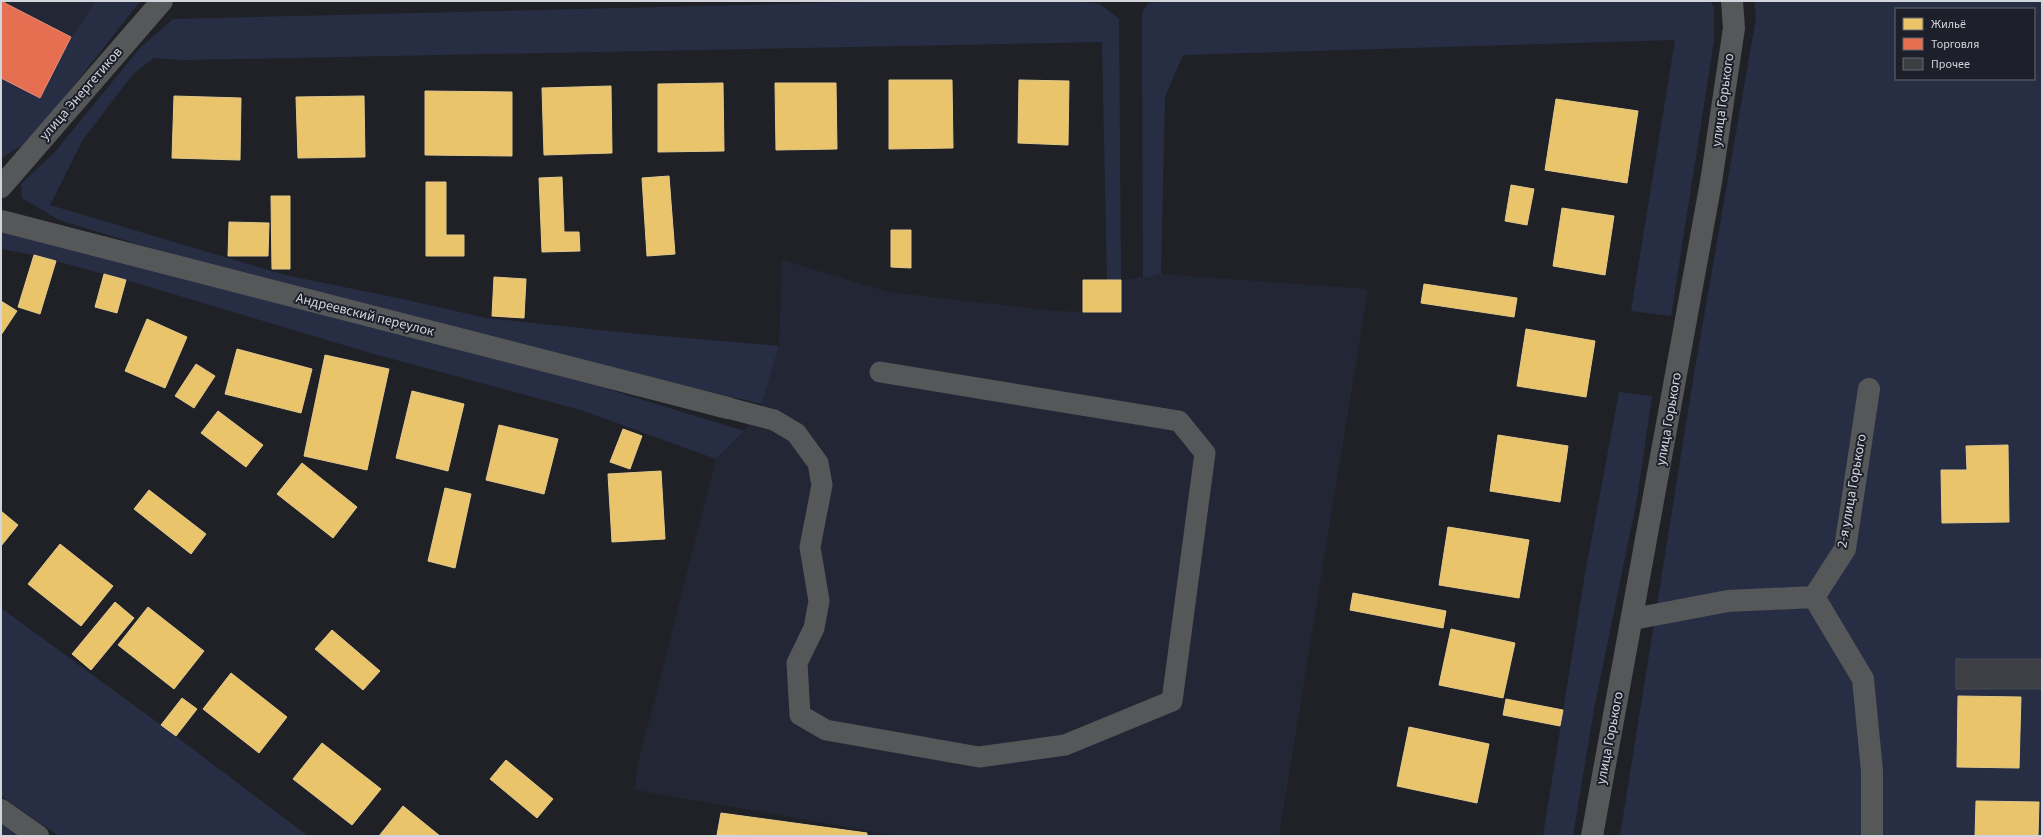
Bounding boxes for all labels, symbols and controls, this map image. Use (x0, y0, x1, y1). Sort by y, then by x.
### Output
legend (1895, 8, 2035, 80)
text: Жильё (1931, 16, 1966, 33)
text: Торговля (1931, 36, 1979, 53)
street label: улица Энергетиков (35, 43, 127, 145)
street label: улица Горького (1707, 52, 1739, 148)
text: Прочее (1931, 56, 1970, 73)
street label: Андреевский переулок (294, 288, 436, 342)
street label: улица Горького (1651, 371, 1687, 467)
street label: 2-я улица Горького (1832, 432, 1872, 550)
street label: улица Горького (1591, 690, 1629, 786)

